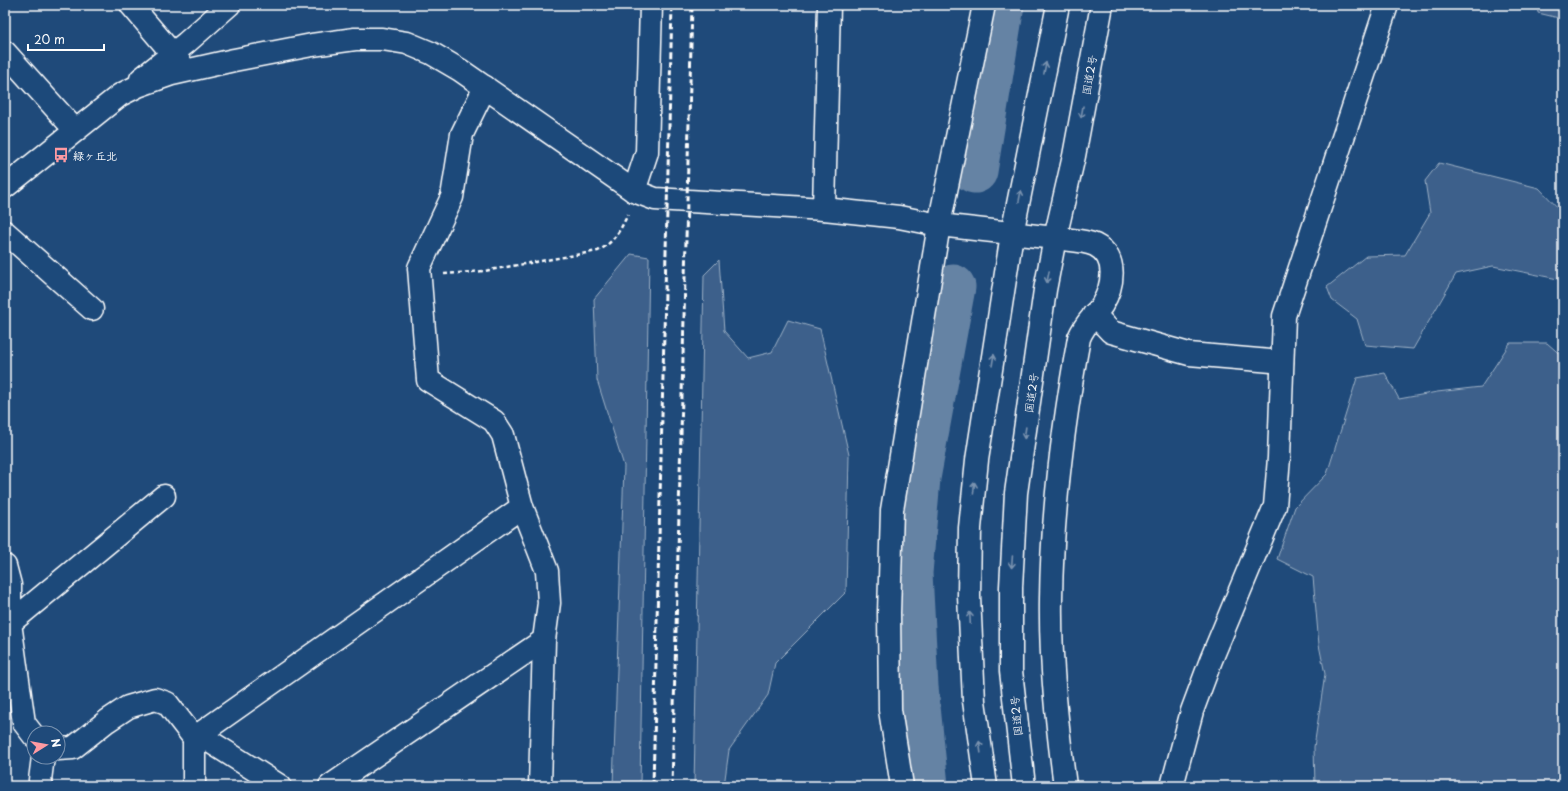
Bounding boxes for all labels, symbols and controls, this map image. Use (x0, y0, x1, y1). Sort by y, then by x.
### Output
scale bar (28, 26, 104, 52)
text: 20 m (34, 30, 65, 48)
street label: 国道2号 (1077, 53, 1101, 97)
one-way arrow (1042, 62, 1050, 75)
one-way arrow (1078, 105, 1086, 118)
bus stop icon: 緑ヶ丘北 (52, 146, 70, 164)
place label: 緑ヶ丘北 (73, 147, 117, 164)
one-way arrow (1016, 190, 1024, 203)
one-way arrow (1044, 270, 1052, 283)
one-way arrow (989, 354, 997, 367)
street label: 国道2号 (1020, 372, 1042, 414)
one-way arrow (1021, 426, 1029, 439)
one-way arrow (970, 482, 978, 495)
one-way arrow (1008, 555, 1016, 568)
one-way arrow (966, 612, 974, 625)
street label: 国道2号 (1005, 695, 1027, 737)
north arrow (26, 725, 66, 765)
text: N (47, 737, 66, 749)
one-way arrow (976, 741, 984, 754)

